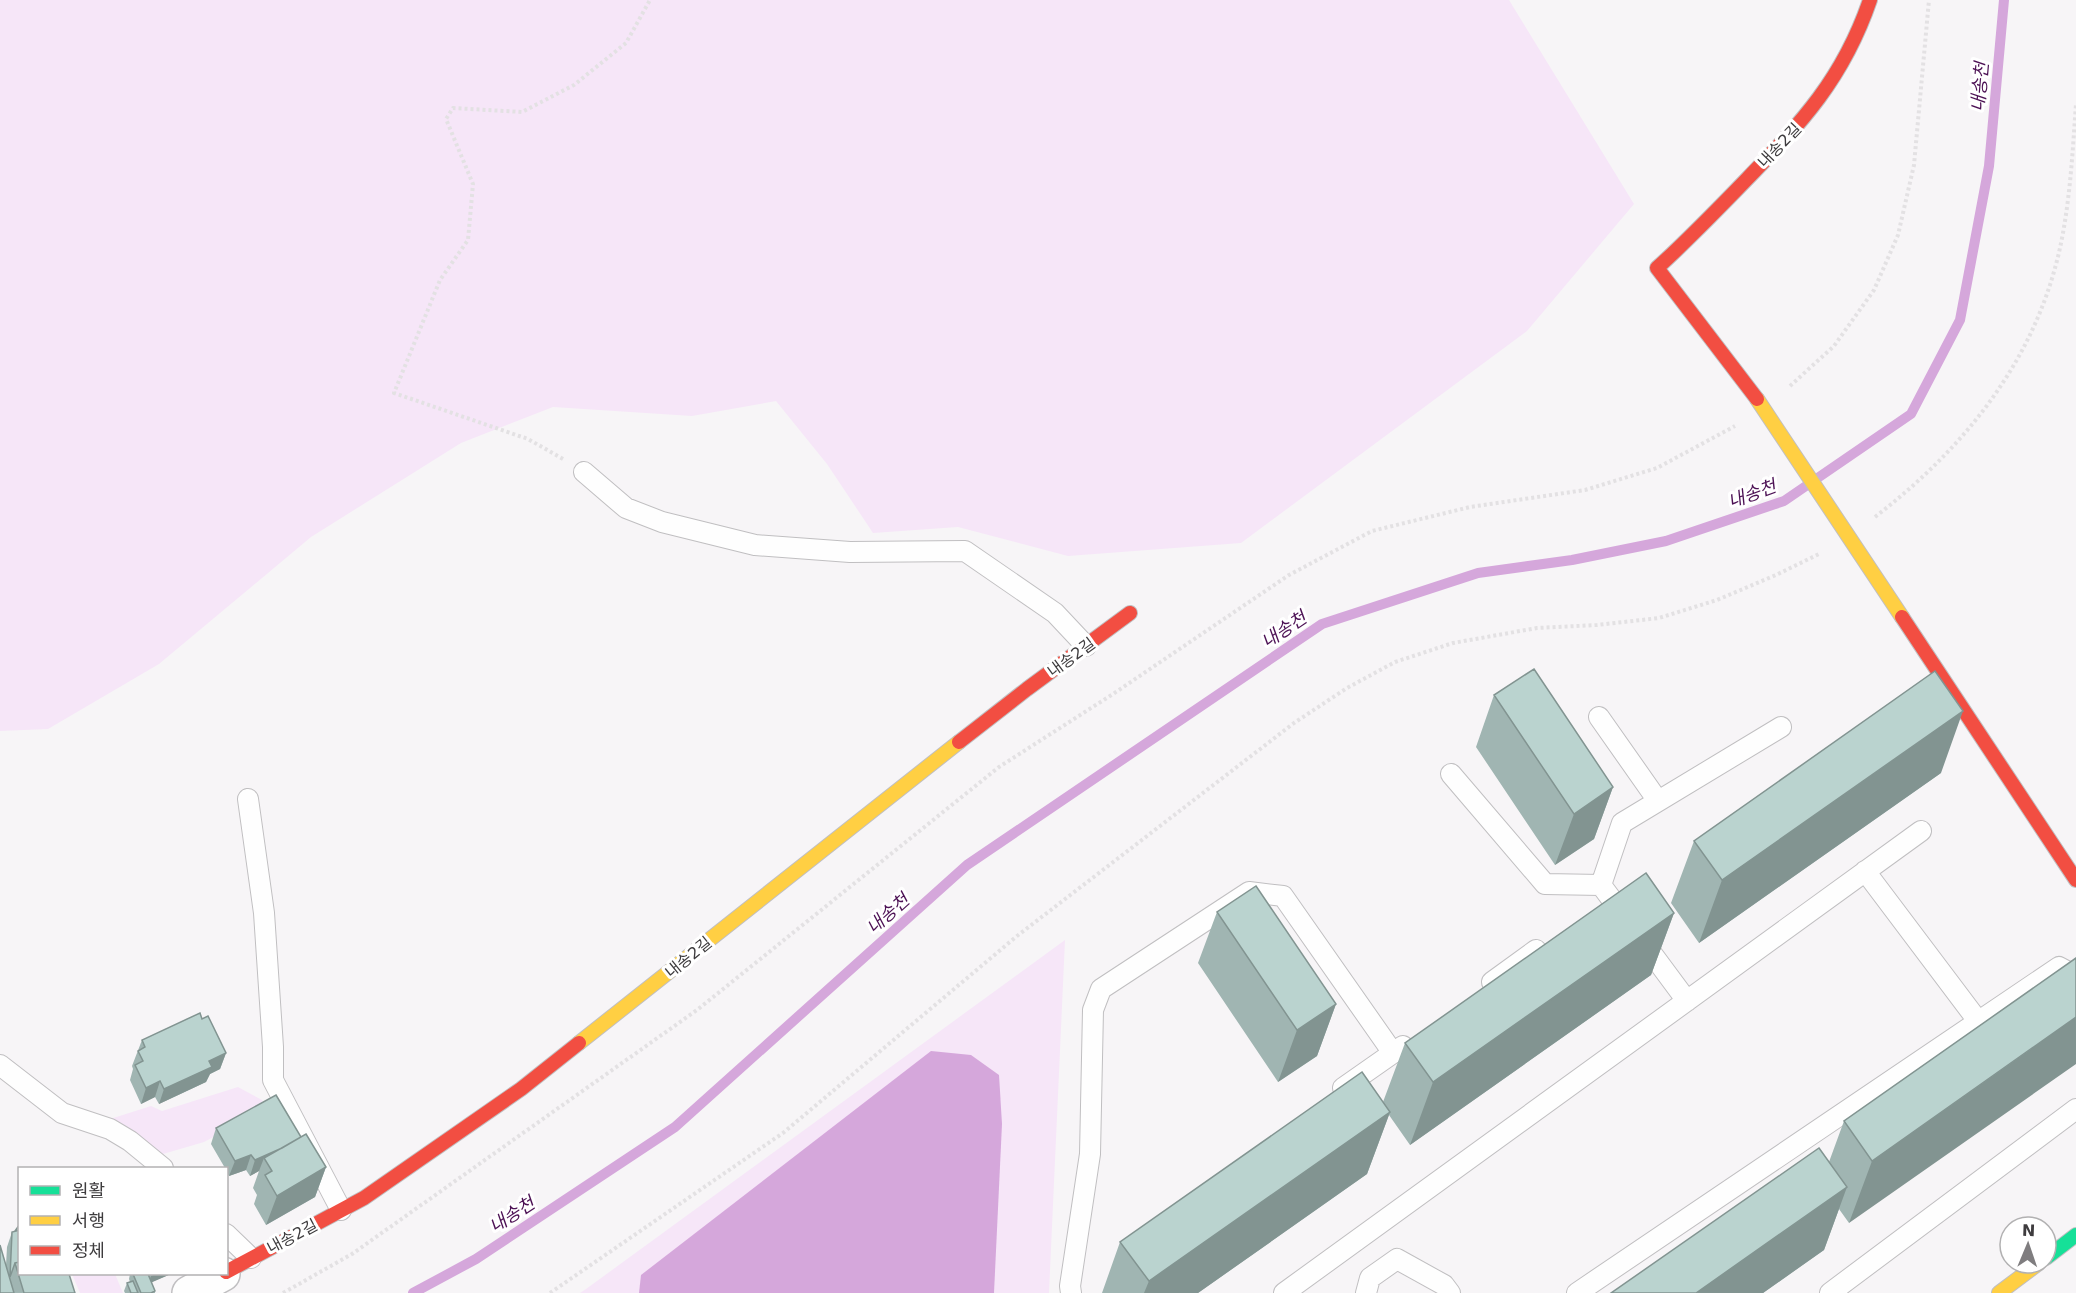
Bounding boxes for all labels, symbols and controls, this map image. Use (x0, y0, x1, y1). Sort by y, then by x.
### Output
water label: 내송천 (1967, 59, 1992, 113)
street label: 내송2길 (1754, 119, 1805, 171)
water label: 내송천 (1725, 474, 1781, 512)
water label: 내송천 (1257, 606, 1312, 652)
street label: 내송2길 (1044, 634, 1099, 681)
water label: 내송천 (862, 888, 915, 938)
street label: 내송2길 (661, 933, 715, 982)
legend (18, 1167, 228, 1275)
text: 원활 (72, 1180, 105, 1201)
water label: 내송천 (485, 1191, 540, 1237)
text: 서행 (72, 1210, 105, 1231)
street label: 내송2길 (264, 1215, 321, 1258)
north arrow (1998, 1215, 2058, 1275)
text: N (2021, 1221, 2036, 1240)
text: 정체 (72, 1240, 105, 1261)

